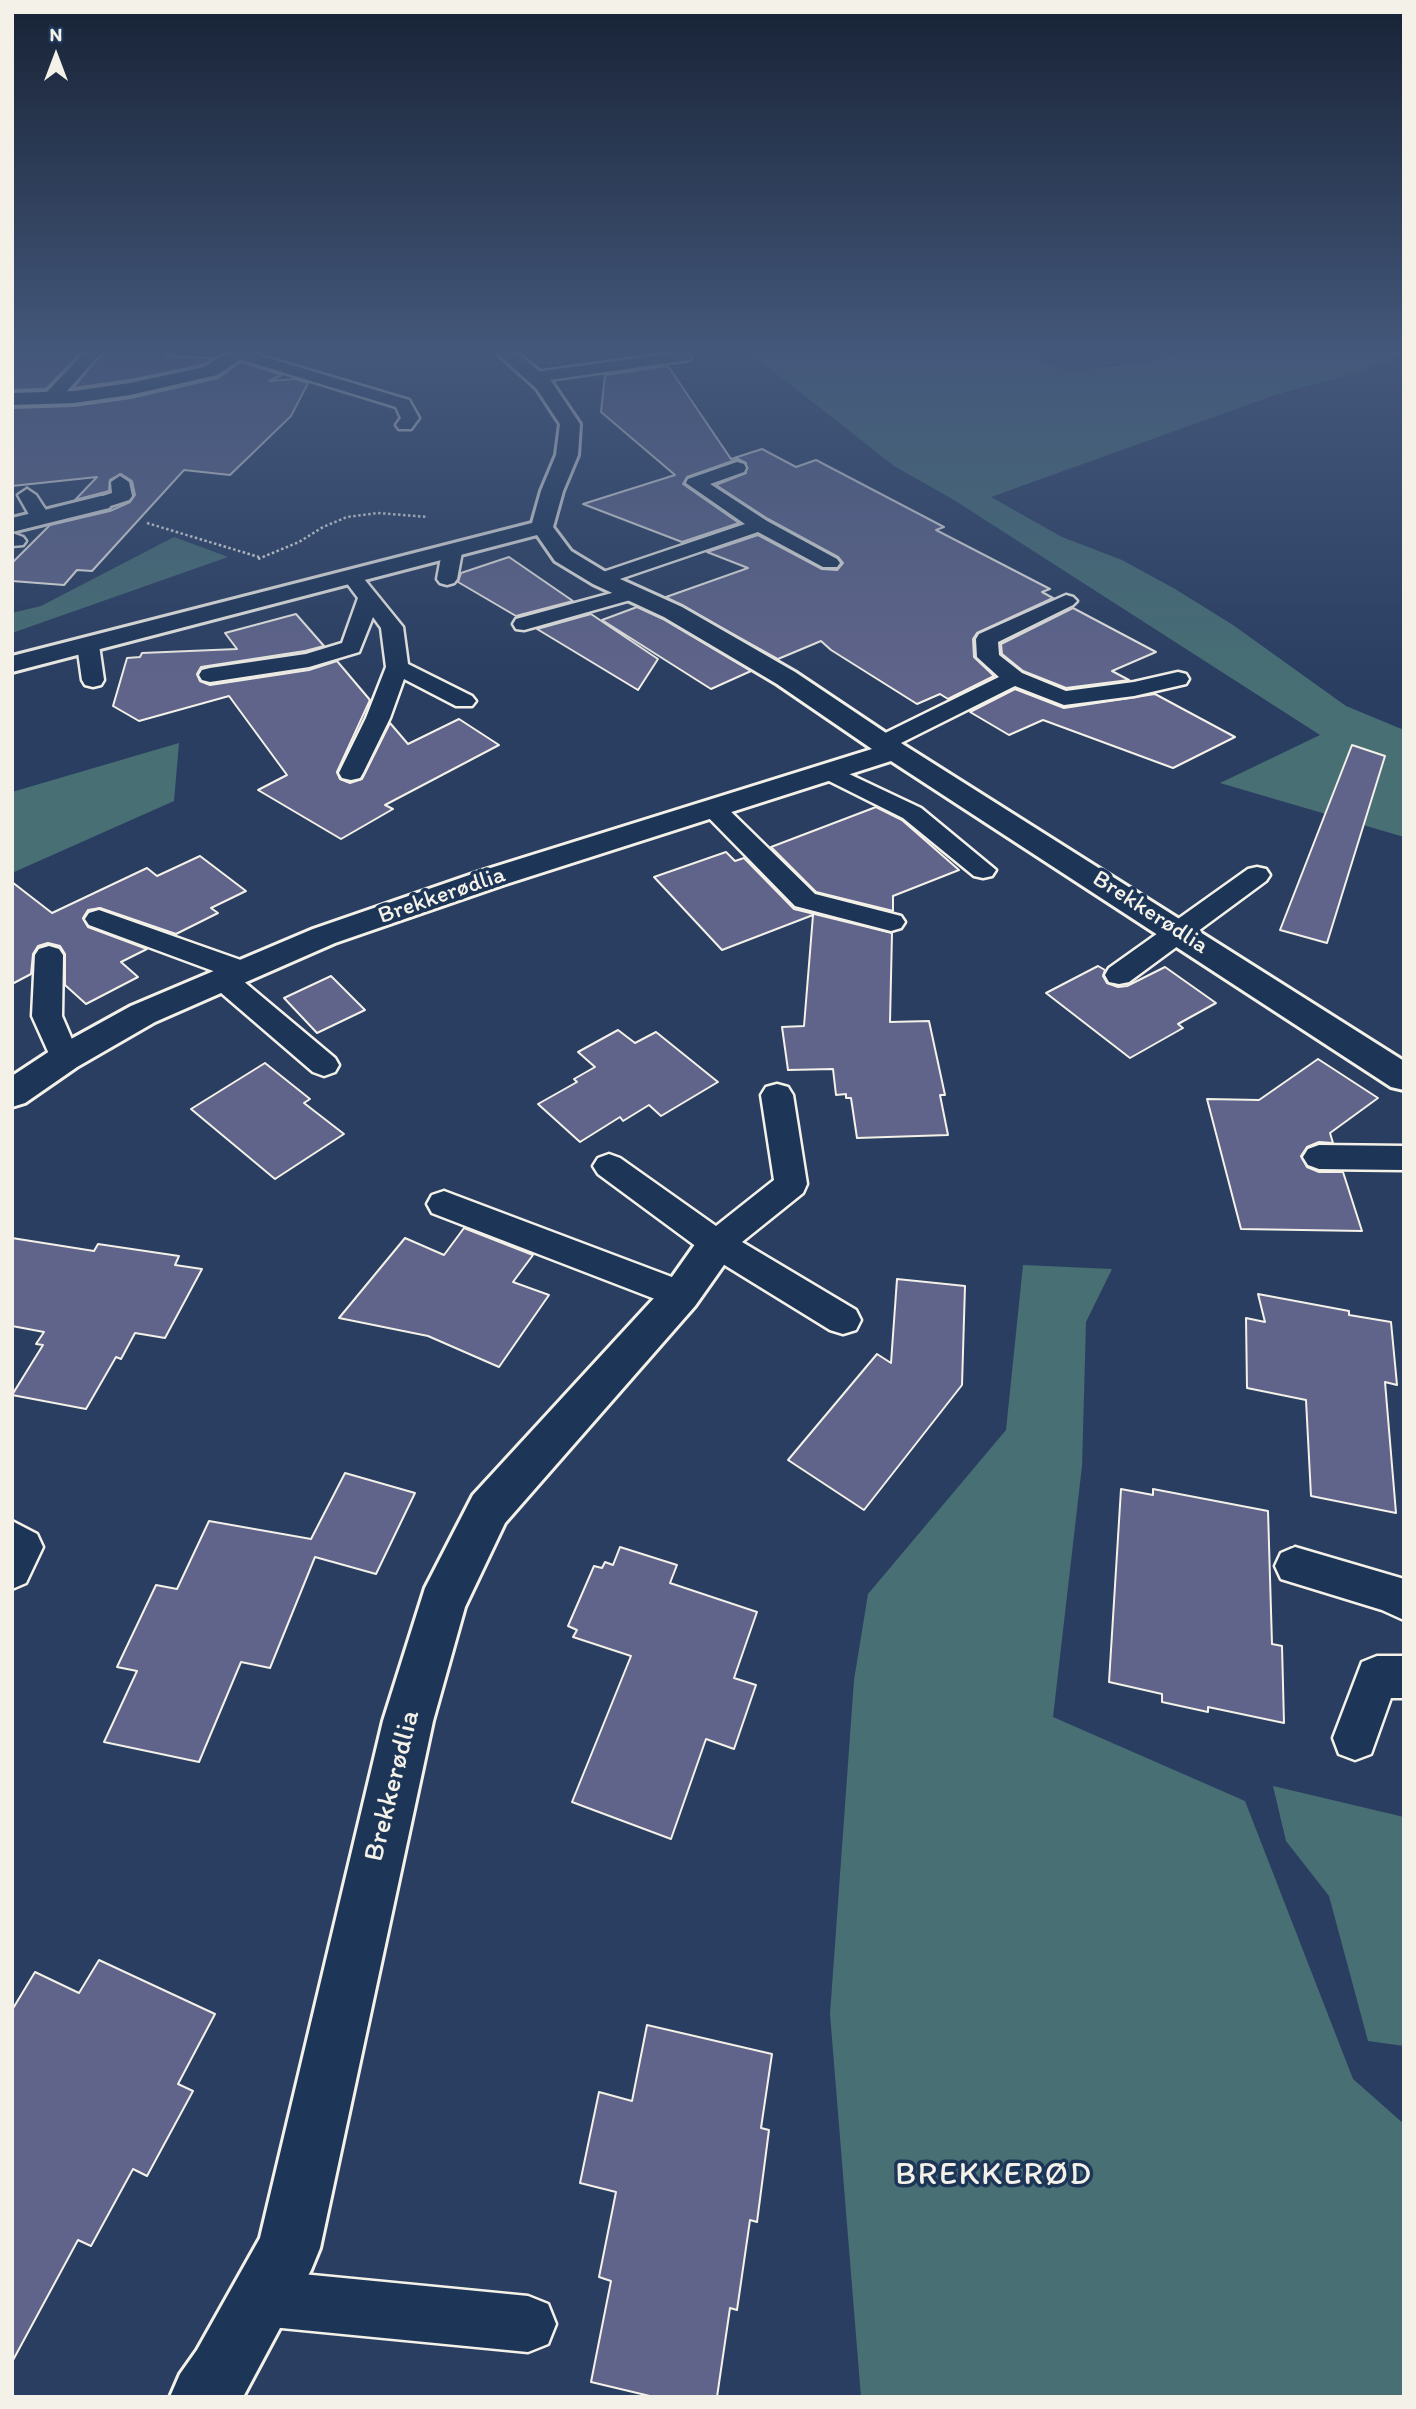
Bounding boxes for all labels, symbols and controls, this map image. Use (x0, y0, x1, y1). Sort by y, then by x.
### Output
north arrow (21, 21, 91, 91)
text: N (50, 23, 62, 46)
street label: Brekkerødlia (375, 861, 509, 931)
street label: Brekkerødlia (1087, 865, 1213, 961)
street label: Brekkerødlia (358, 1707, 428, 1865)
district label: BREKKERØD (896, 2157, 1092, 2195)

